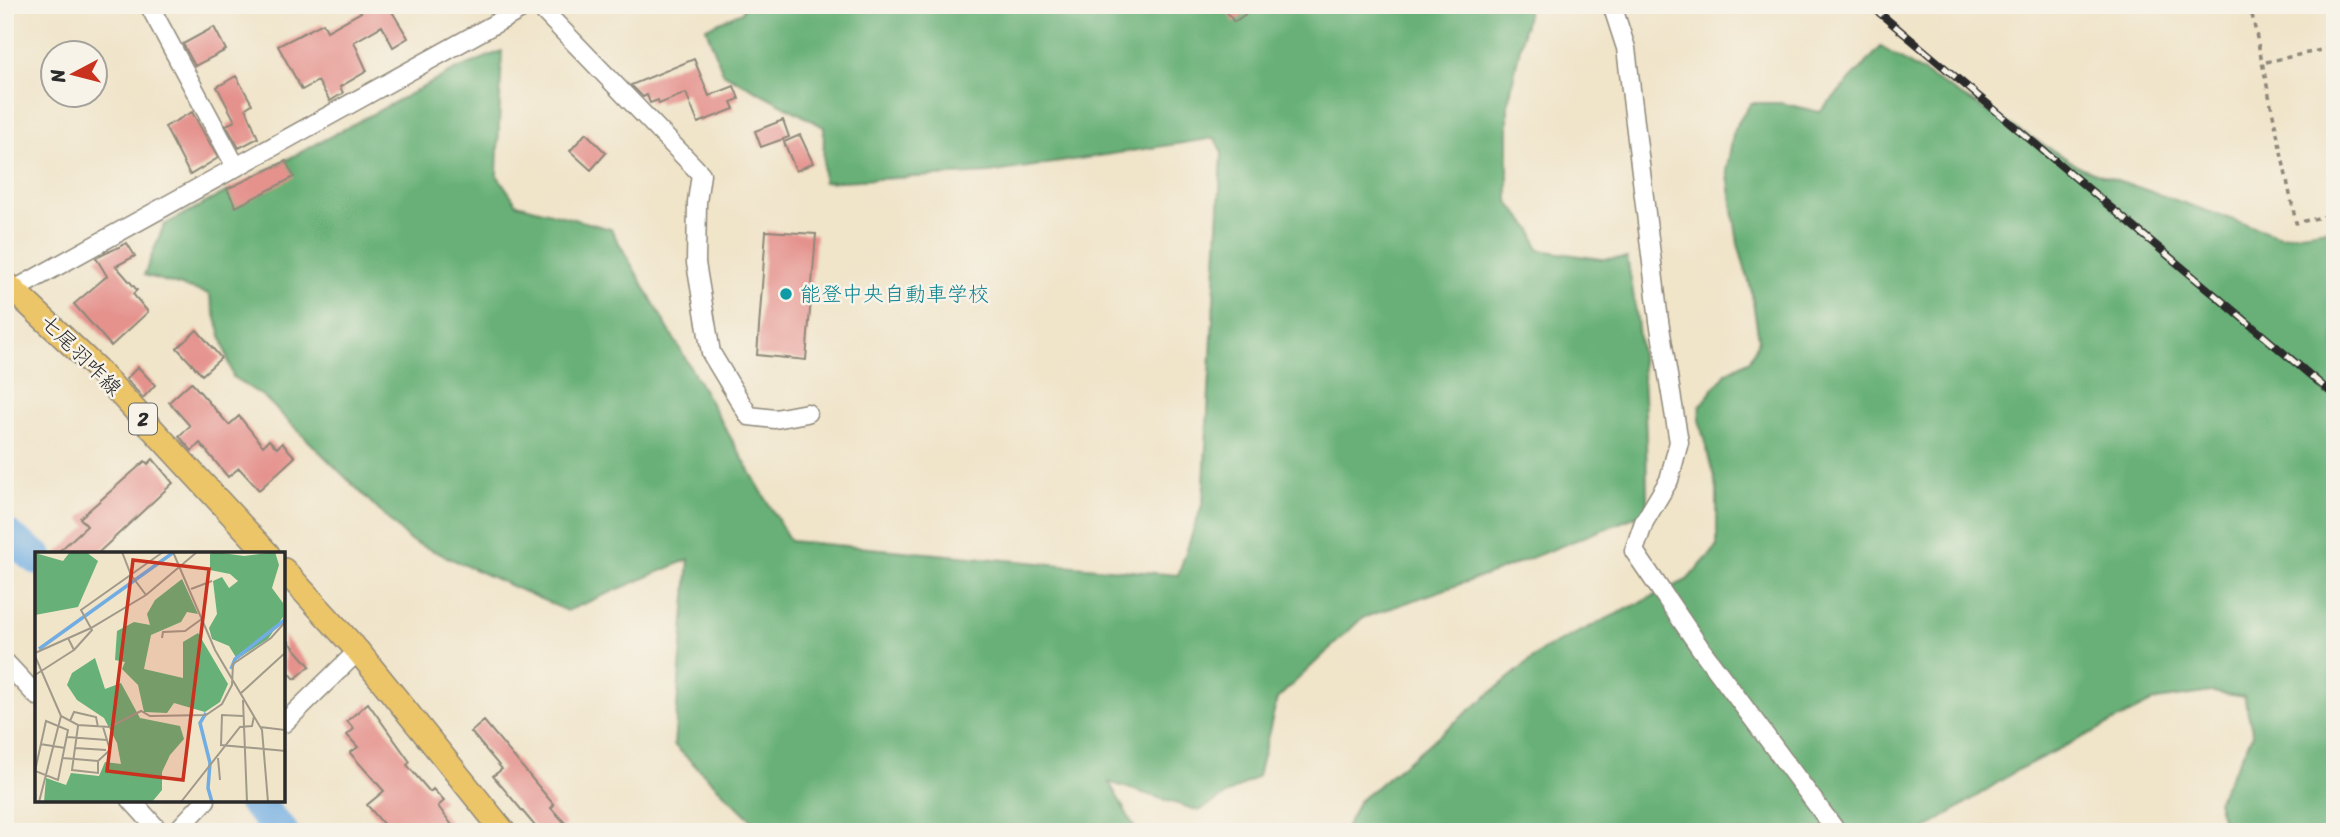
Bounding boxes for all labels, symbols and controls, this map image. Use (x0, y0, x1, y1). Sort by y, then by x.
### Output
north arrow (38, 38, 108, 108)
text: N (40, 67, 75, 86)
place label: 能登中央自動車学校 (800, 275, 989, 313)
marker: 能登中央自動車学校 (778, 286, 794, 302)
street label: 七尾羽咋線 (30, 304, 132, 406)
road number: 2 (129, 404, 157, 434)
inset map (35, 552, 285, 802)

